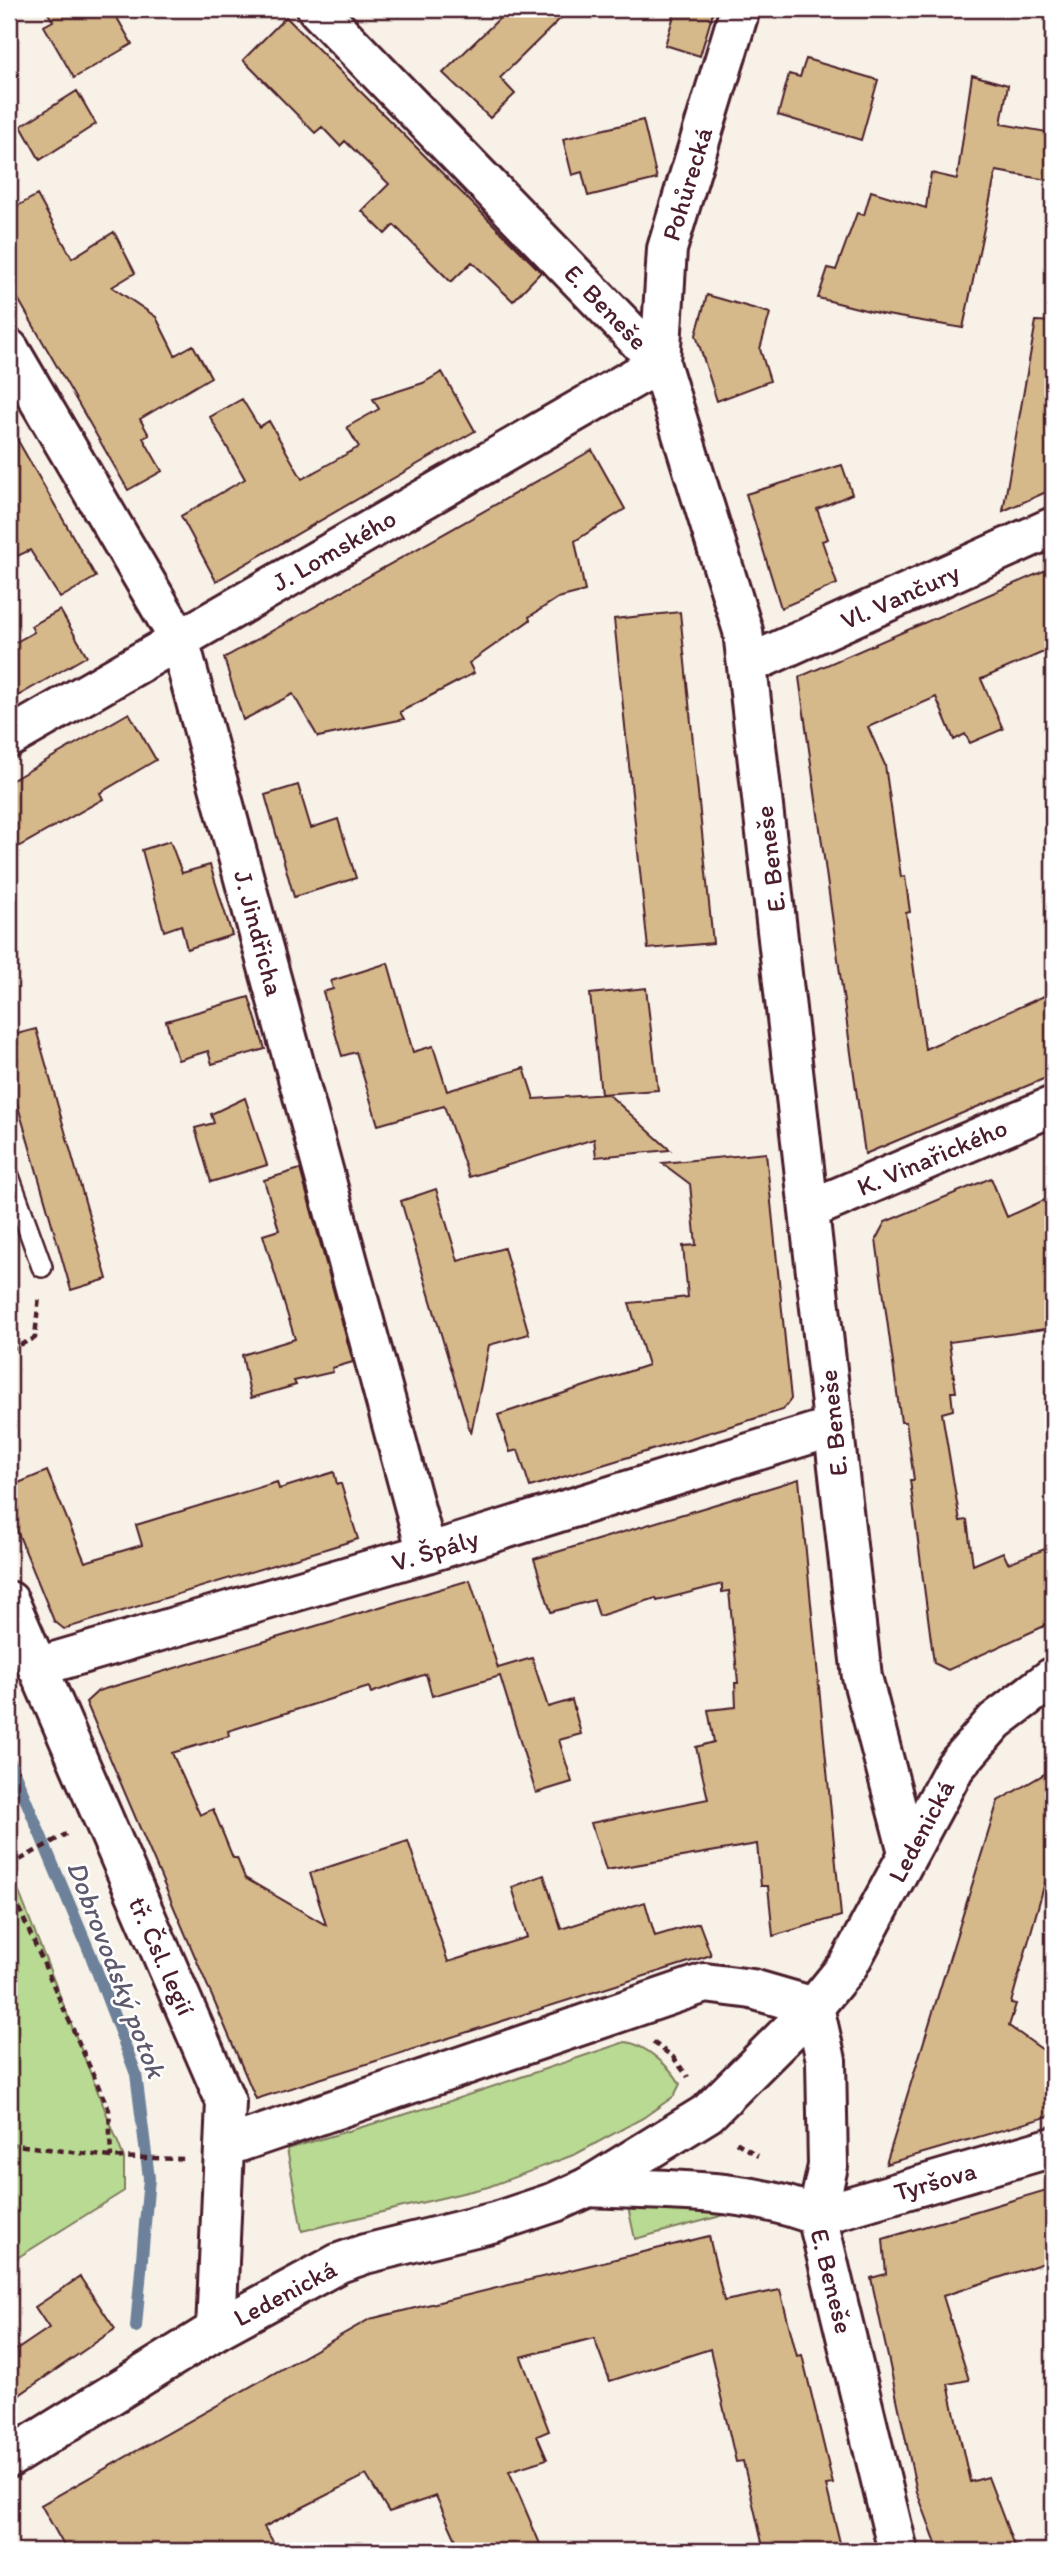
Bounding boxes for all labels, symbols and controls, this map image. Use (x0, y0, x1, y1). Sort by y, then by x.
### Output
street label: Pohůrecká (655, 123, 720, 245)
street label: E. Beneše (557, 257, 655, 357)
street label: J. Lomského (266, 502, 402, 598)
street label: Vl. Vančury (836, 556, 964, 636)
street label: E. Beneše (748, 804, 792, 914)
street label: J. Jindřicha (227, 867, 291, 1000)
street label: K. Vinařického (852, 1111, 1012, 1203)
street label: E. Beneše (811, 1368, 855, 1478)
street label: V. Špály (388, 1522, 482, 1578)
street label: Ledenická (881, 1774, 962, 1888)
water label: Dobrovodský potok (60, 1856, 175, 2084)
street label: tř. Čsl. legií (122, 1892, 202, 2021)
street label: Tyršova (890, 2154, 980, 2208)
street label: E. Beneše (804, 2225, 860, 2337)
street label: Ledenická (228, 2252, 342, 2333)

